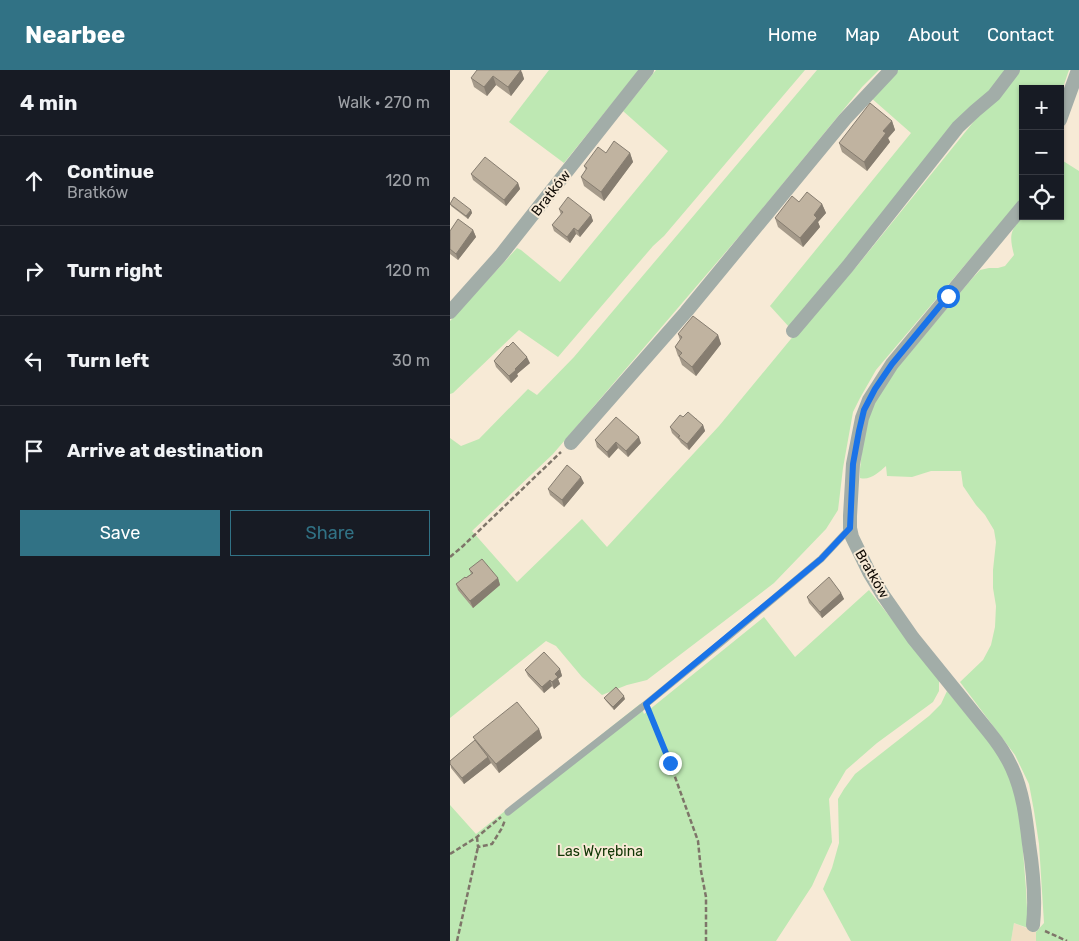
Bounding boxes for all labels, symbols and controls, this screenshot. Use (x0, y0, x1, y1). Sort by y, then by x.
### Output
text: Nearbee (25, 21, 125, 49)
text: Home (768, 24, 817, 46)
text: Map (845, 24, 880, 46)
text: About (908, 24, 959, 46)
text: Contact (987, 24, 1054, 46)
map controls (1019, 85, 1064, 220)
button: + (1019, 85, 1064, 130)
text: 4 min (20, 90, 78, 115)
text: Walk · 270 m (338, 93, 430, 112)
button: − (1019, 130, 1064, 175)
text: Continue (67, 160, 154, 183)
icon: ahead (20, 167, 48, 195)
street label: Bratków (528, 167, 574, 219)
text: 120 m (385, 171, 430, 190)
button: locate (1019, 175, 1064, 220)
text: Bratków (67, 183, 128, 202)
icon: right (20, 257, 48, 285)
text: Turn right (67, 259, 162, 282)
text: 120 m (385, 261, 430, 280)
route start (937, 285, 960, 308)
icon: left (20, 347, 48, 375)
text: Turn left (67, 349, 149, 372)
text: 30 m (392, 351, 430, 370)
icon: arrive (20, 437, 48, 465)
text: Arrive at destination (67, 439, 263, 462)
button: Save (20, 510, 220, 556)
button: Share (230, 510, 430, 556)
street label: Bratków (851, 547, 893, 601)
route end (659, 752, 682, 775)
park label: Las Wyrębina (557, 843, 643, 860)

